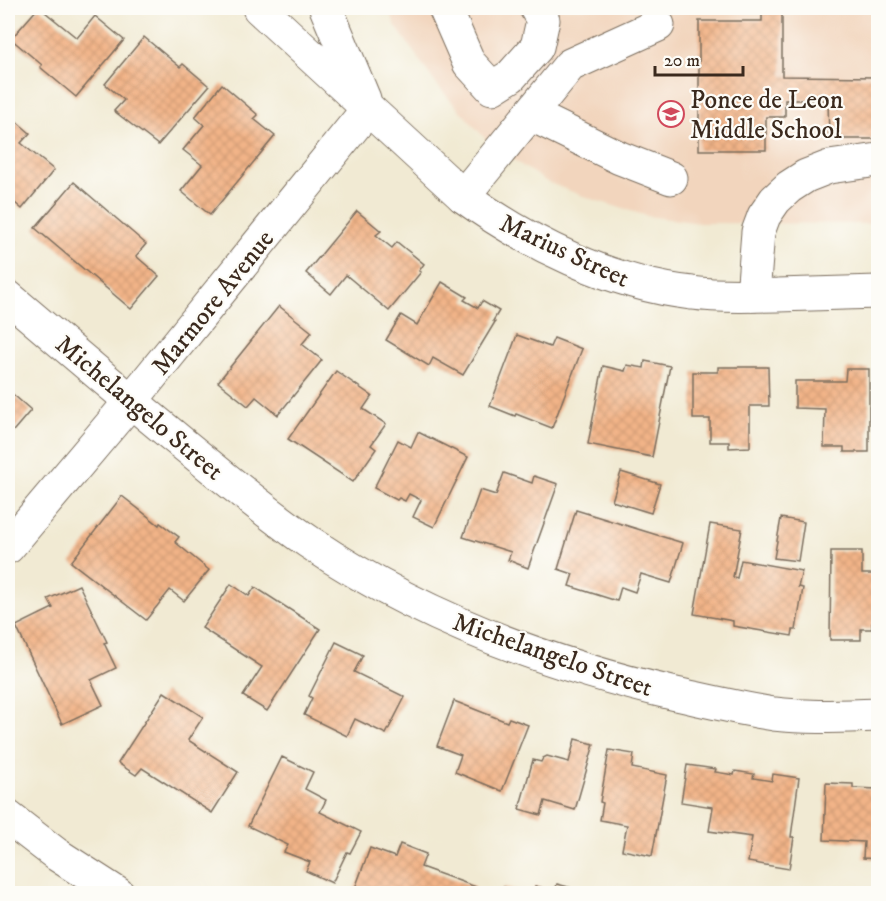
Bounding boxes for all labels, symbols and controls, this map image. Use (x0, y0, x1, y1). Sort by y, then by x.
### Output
scale bar (655, 39, 744, 77)
text: 20 m (664, 50, 700, 72)
place label: Ponce de Leon Middle School (690, 84, 844, 147)
school or university icon: Ponce de Leon Middle School (656, 99, 686, 129)
street label: Marius Street (494, 207, 635, 296)
street label: Marmore Avenue (145, 224, 282, 382)
street label: Michelangelo Street (48, 328, 230, 488)
street label: Michelangelo Street (448, 606, 657, 705)

